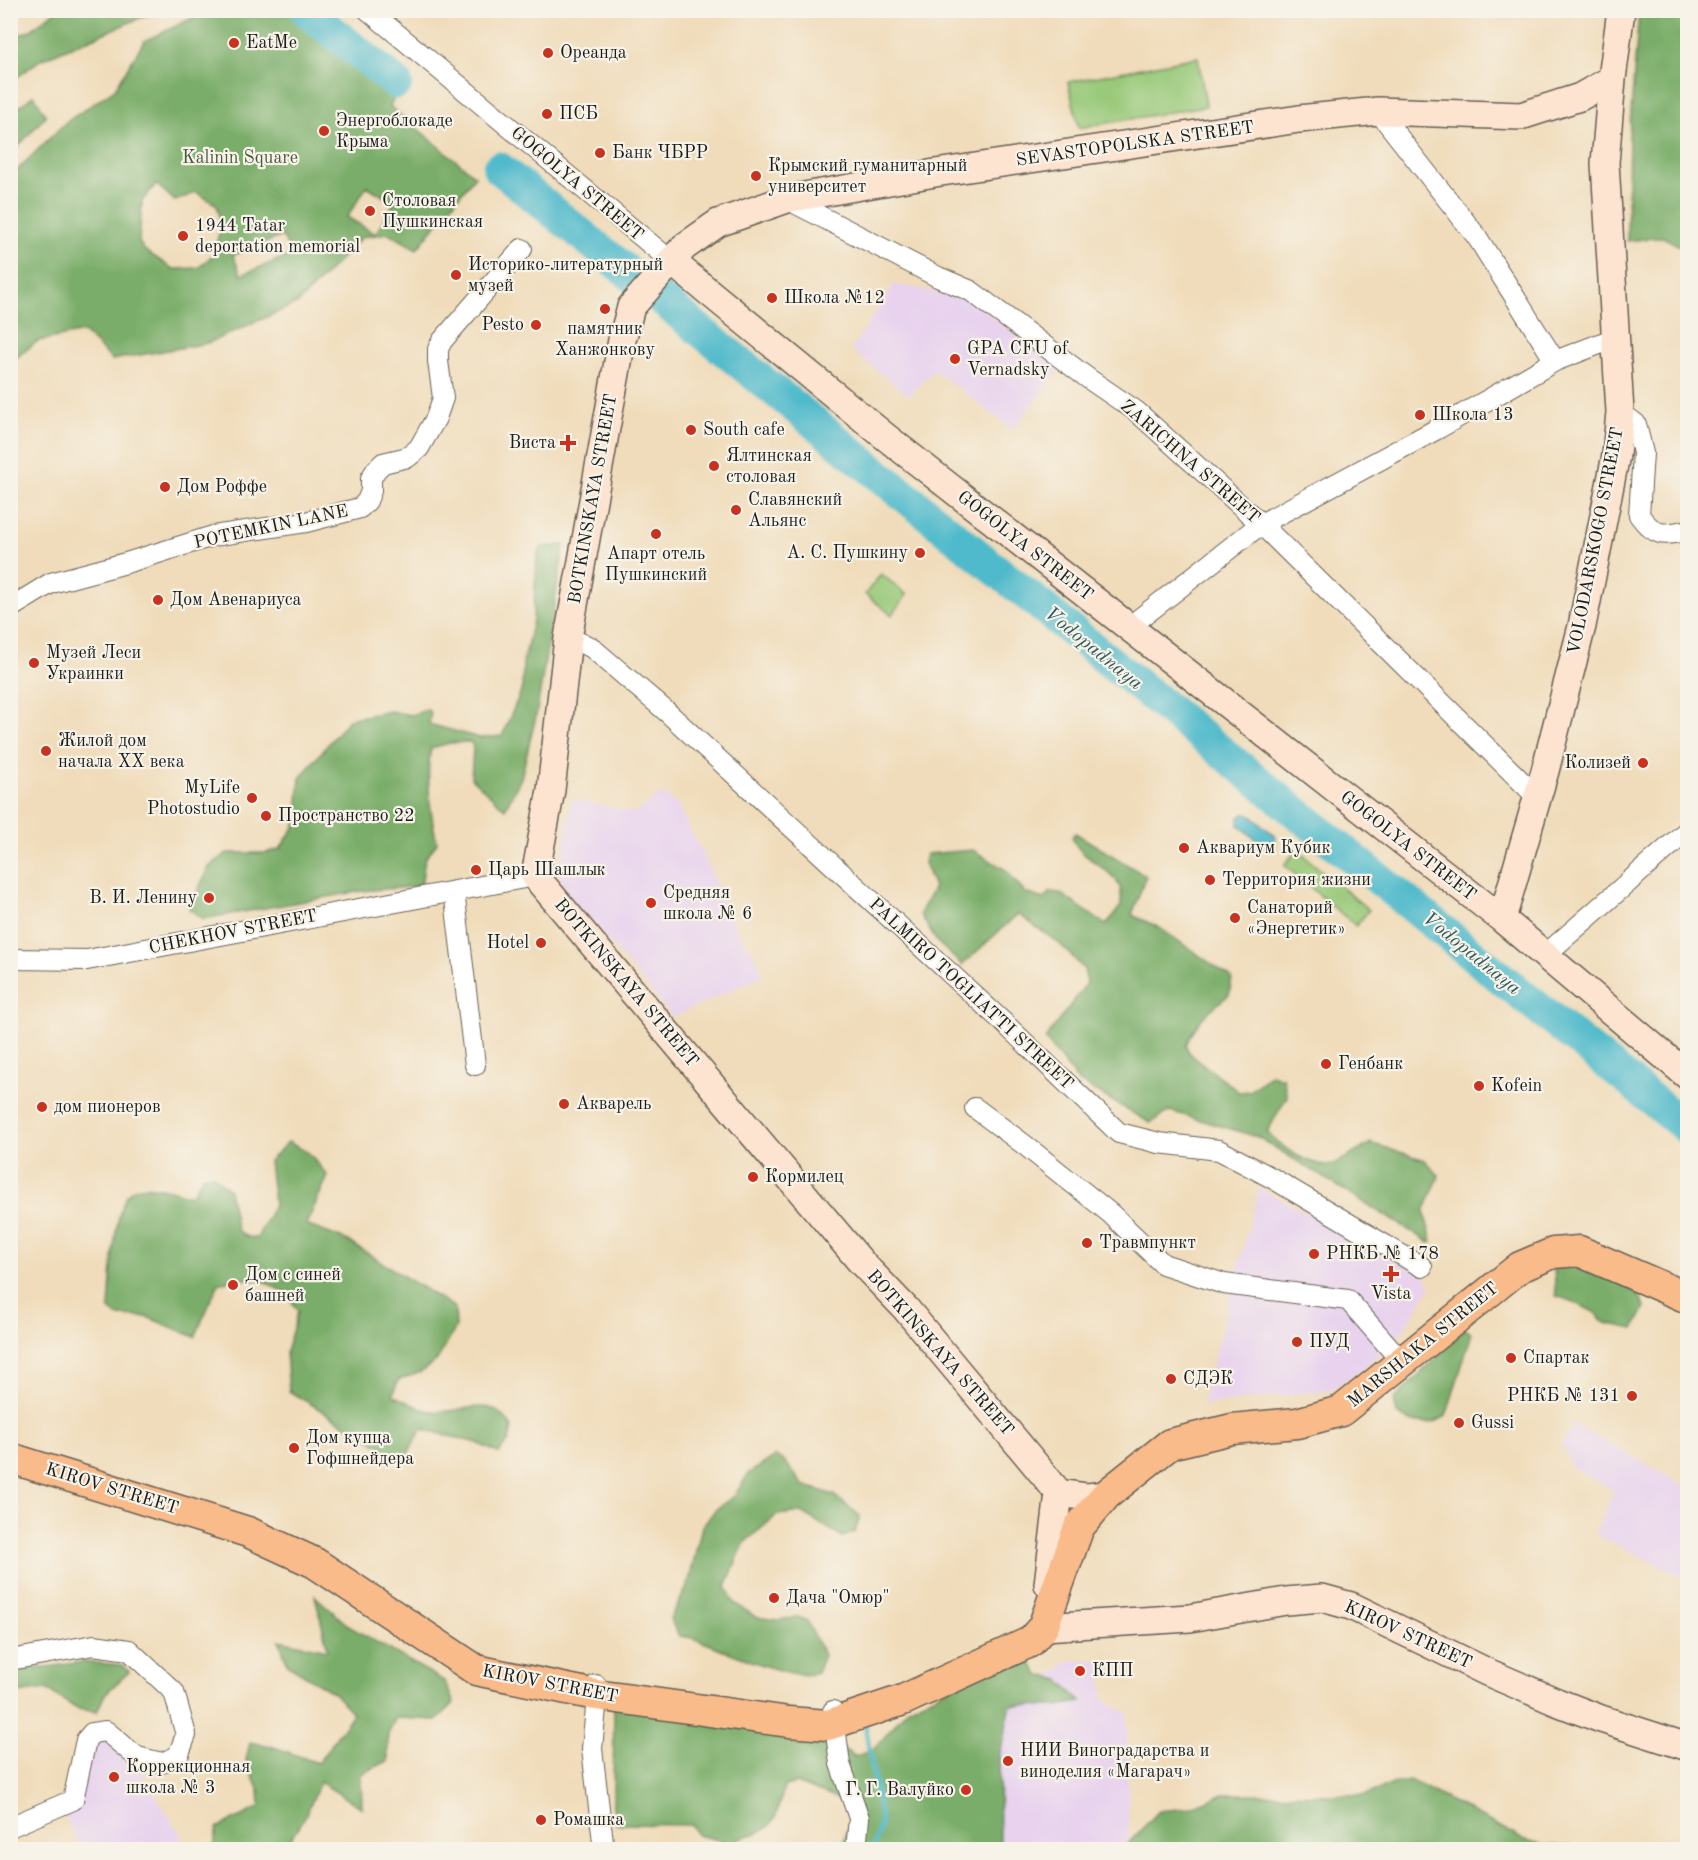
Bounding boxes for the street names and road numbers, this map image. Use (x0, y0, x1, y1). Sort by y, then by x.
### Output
street label: SEVASTOPOLSKA STREET (1015, 118, 1255, 170)
street label: GOGOLYA STREET (507, 124, 647, 244)
street label: BOTKINSKAYA STREET (566, 392, 620, 606)
street label: ZARICHNA STREET (1117, 397, 1263, 527)
street label: VOLODARSKOGO STREET (1565, 426, 1627, 656)
street label: GOGOLYA STREET (954, 488, 1096, 604)
street label: POTEMKIN LANE (192, 502, 350, 552)
street label: GOGOLYA STREET (1337, 788, 1479, 904)
street label: PALMIRO TOGLIATTI STREET (866, 895, 1076, 1093)
street label: BOTKINSKAYA STREET (551, 896, 701, 1070)
street label: CHEKHOV STREET (147, 907, 319, 957)
street label: BOTKINSKAYA STREET (863, 1267, 1017, 1439)
street label: MARSHAKA STREET (1344, 1279, 1502, 1411)
street label: KIROV STREET (43, 1460, 181, 1518)
street label: KIROV STREET (1342, 1598, 1474, 1672)
street label: KIROV STREET (480, 1662, 620, 1706)

